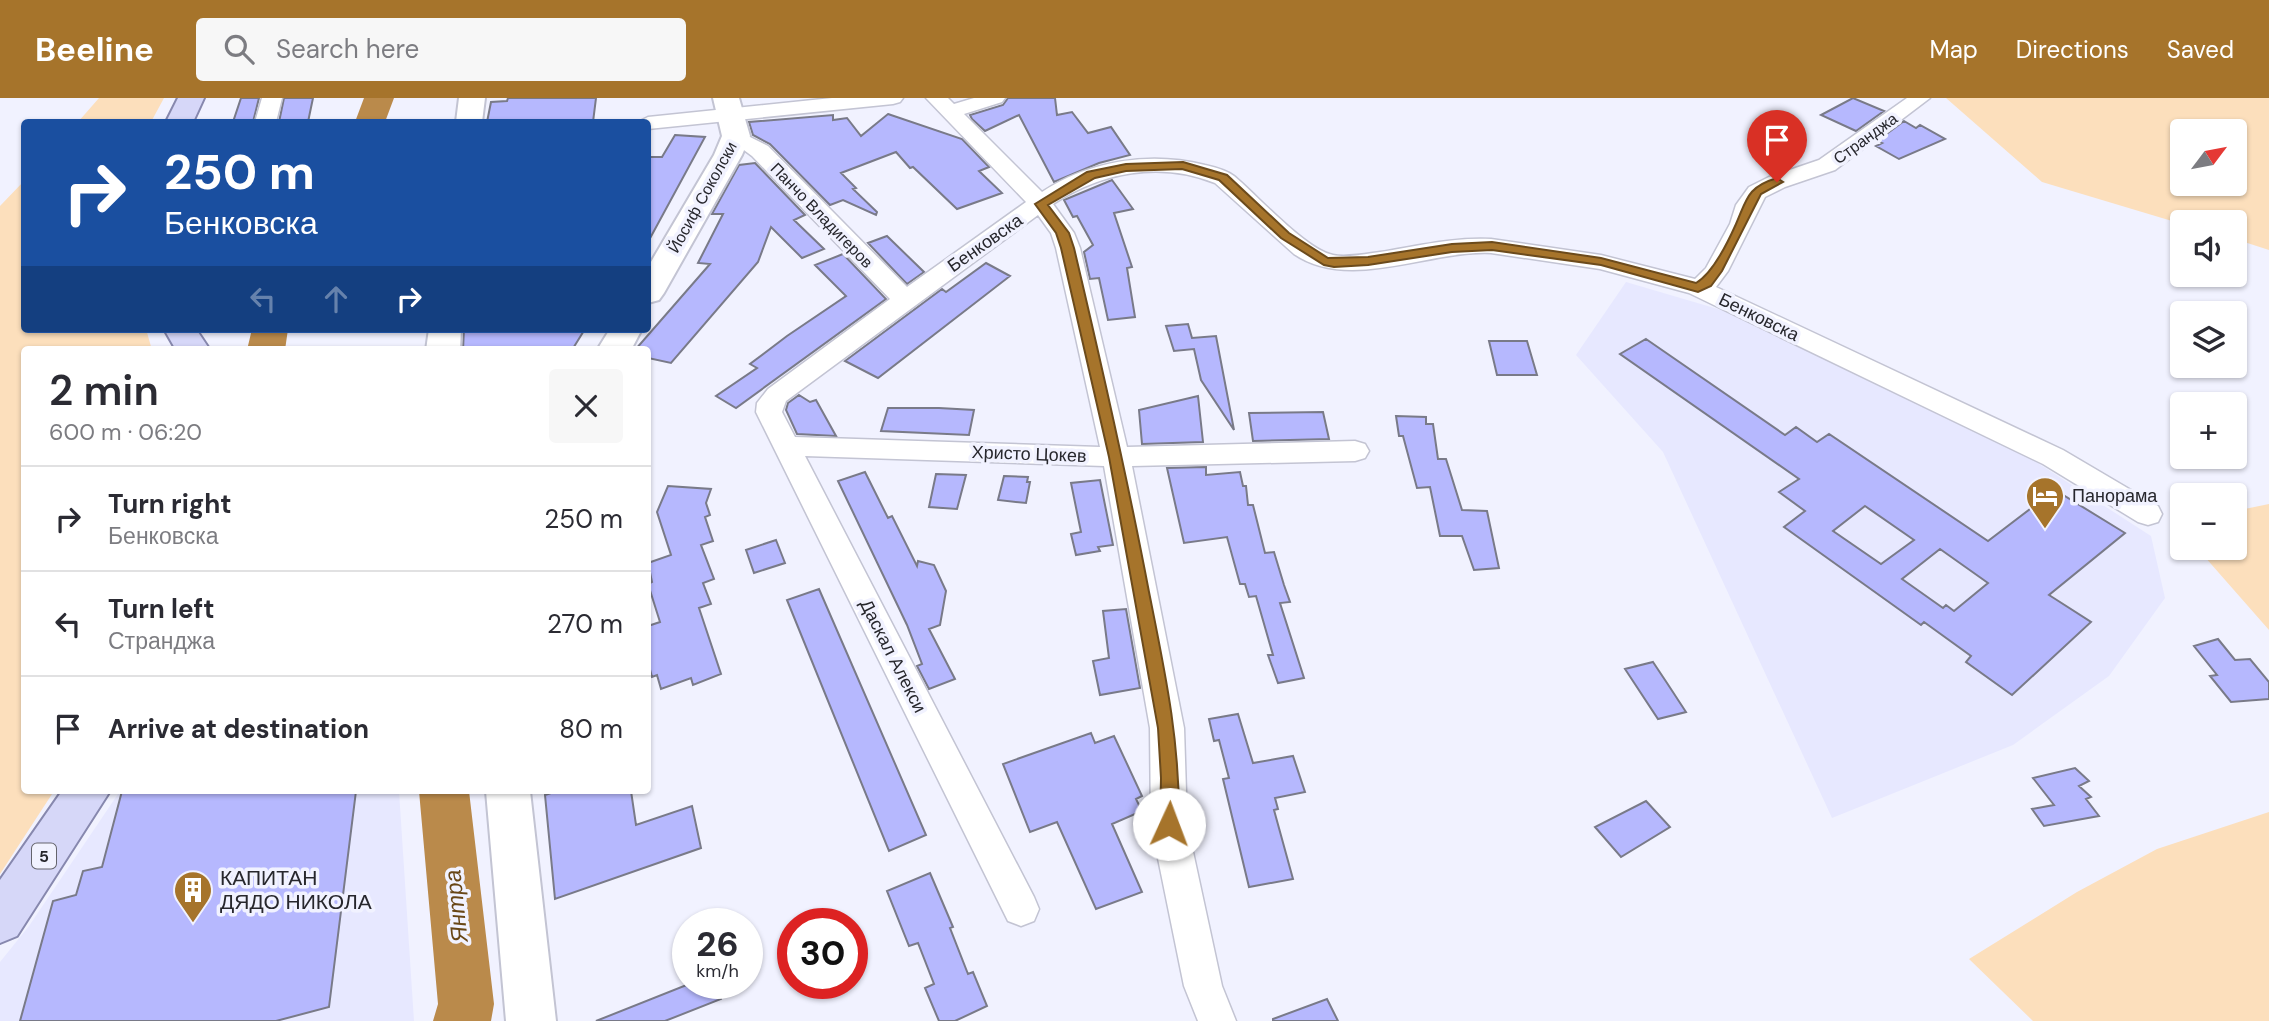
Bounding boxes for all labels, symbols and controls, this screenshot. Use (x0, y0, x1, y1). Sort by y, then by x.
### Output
search box (196, 18, 686, 81)
text: Beeline (35, 28, 154, 71)
icon: search (220, 30, 258, 68)
text: Search here (276, 32, 419, 66)
text: Map (1930, 34, 1978, 65)
text: Directions (2016, 34, 2129, 65)
text: Saved (2167, 34, 2234, 65)
street label: Странджа (1829, 108, 1902, 169)
pin (1747, 110, 1807, 182)
north arrow (2170, 119, 2247, 196)
map controls (2170, 119, 2247, 560)
icon: arrive (1758, 121, 1796, 159)
street label: Йосиф Соколски (663, 138, 742, 257)
text: 250 m (164, 140, 315, 204)
icon: right (49, 147, 140, 238)
street label: Панчо Владигеров (766, 158, 877, 272)
text: Бенковска (164, 202, 318, 244)
street label: Бенковска (943, 208, 1028, 278)
button: sound (2170, 210, 2247, 287)
icon: left (244, 280, 282, 318)
icon: ahead (317, 280, 355, 318)
icon: right (390, 280, 428, 318)
street label: Бенковска (1715, 287, 1804, 347)
button: layers (2170, 301, 2247, 378)
text: 2 min (49, 363, 159, 418)
button: close (549, 369, 623, 443)
button: + (2170, 392, 2247, 469)
text: 600 m · 06:20 (49, 417, 202, 447)
street label: Христо Цокев (971, 440, 1087, 468)
hotel icon: Панорама (2024, 475, 2066, 530)
button: − (2170, 483, 2247, 560)
place label: Панорама (2072, 484, 2158, 508)
text: Turn right (108, 487, 232, 521)
icon: right (49, 500, 87, 538)
text: 250 m (544, 502, 623, 536)
text: Бенковска (108, 521, 219, 551)
text: Turn left (108, 592, 215, 626)
street label: Даскал Алекси (854, 595, 932, 717)
icon: left (49, 605, 87, 643)
text: 270 m (547, 607, 623, 641)
text: Странджа (108, 626, 215, 656)
icon: arrive (49, 710, 87, 748)
text: Arrive at destination (108, 712, 369, 746)
text: 80 m (559, 712, 623, 746)
position arrow (1132, 787, 1206, 861)
road number: 5 (32, 844, 56, 869)
place label: КАПИТАН ДЯДО НИКОЛА (220, 864, 372, 916)
water label: Янтра (437, 868, 475, 946)
building icon: КАПИТАН ДЯДО НИКОЛА (172, 869, 214, 924)
speed limit sign: 30 (777, 908, 868, 999)
text: 26 (696, 921, 739, 967)
text: km/h (696, 959, 739, 983)

